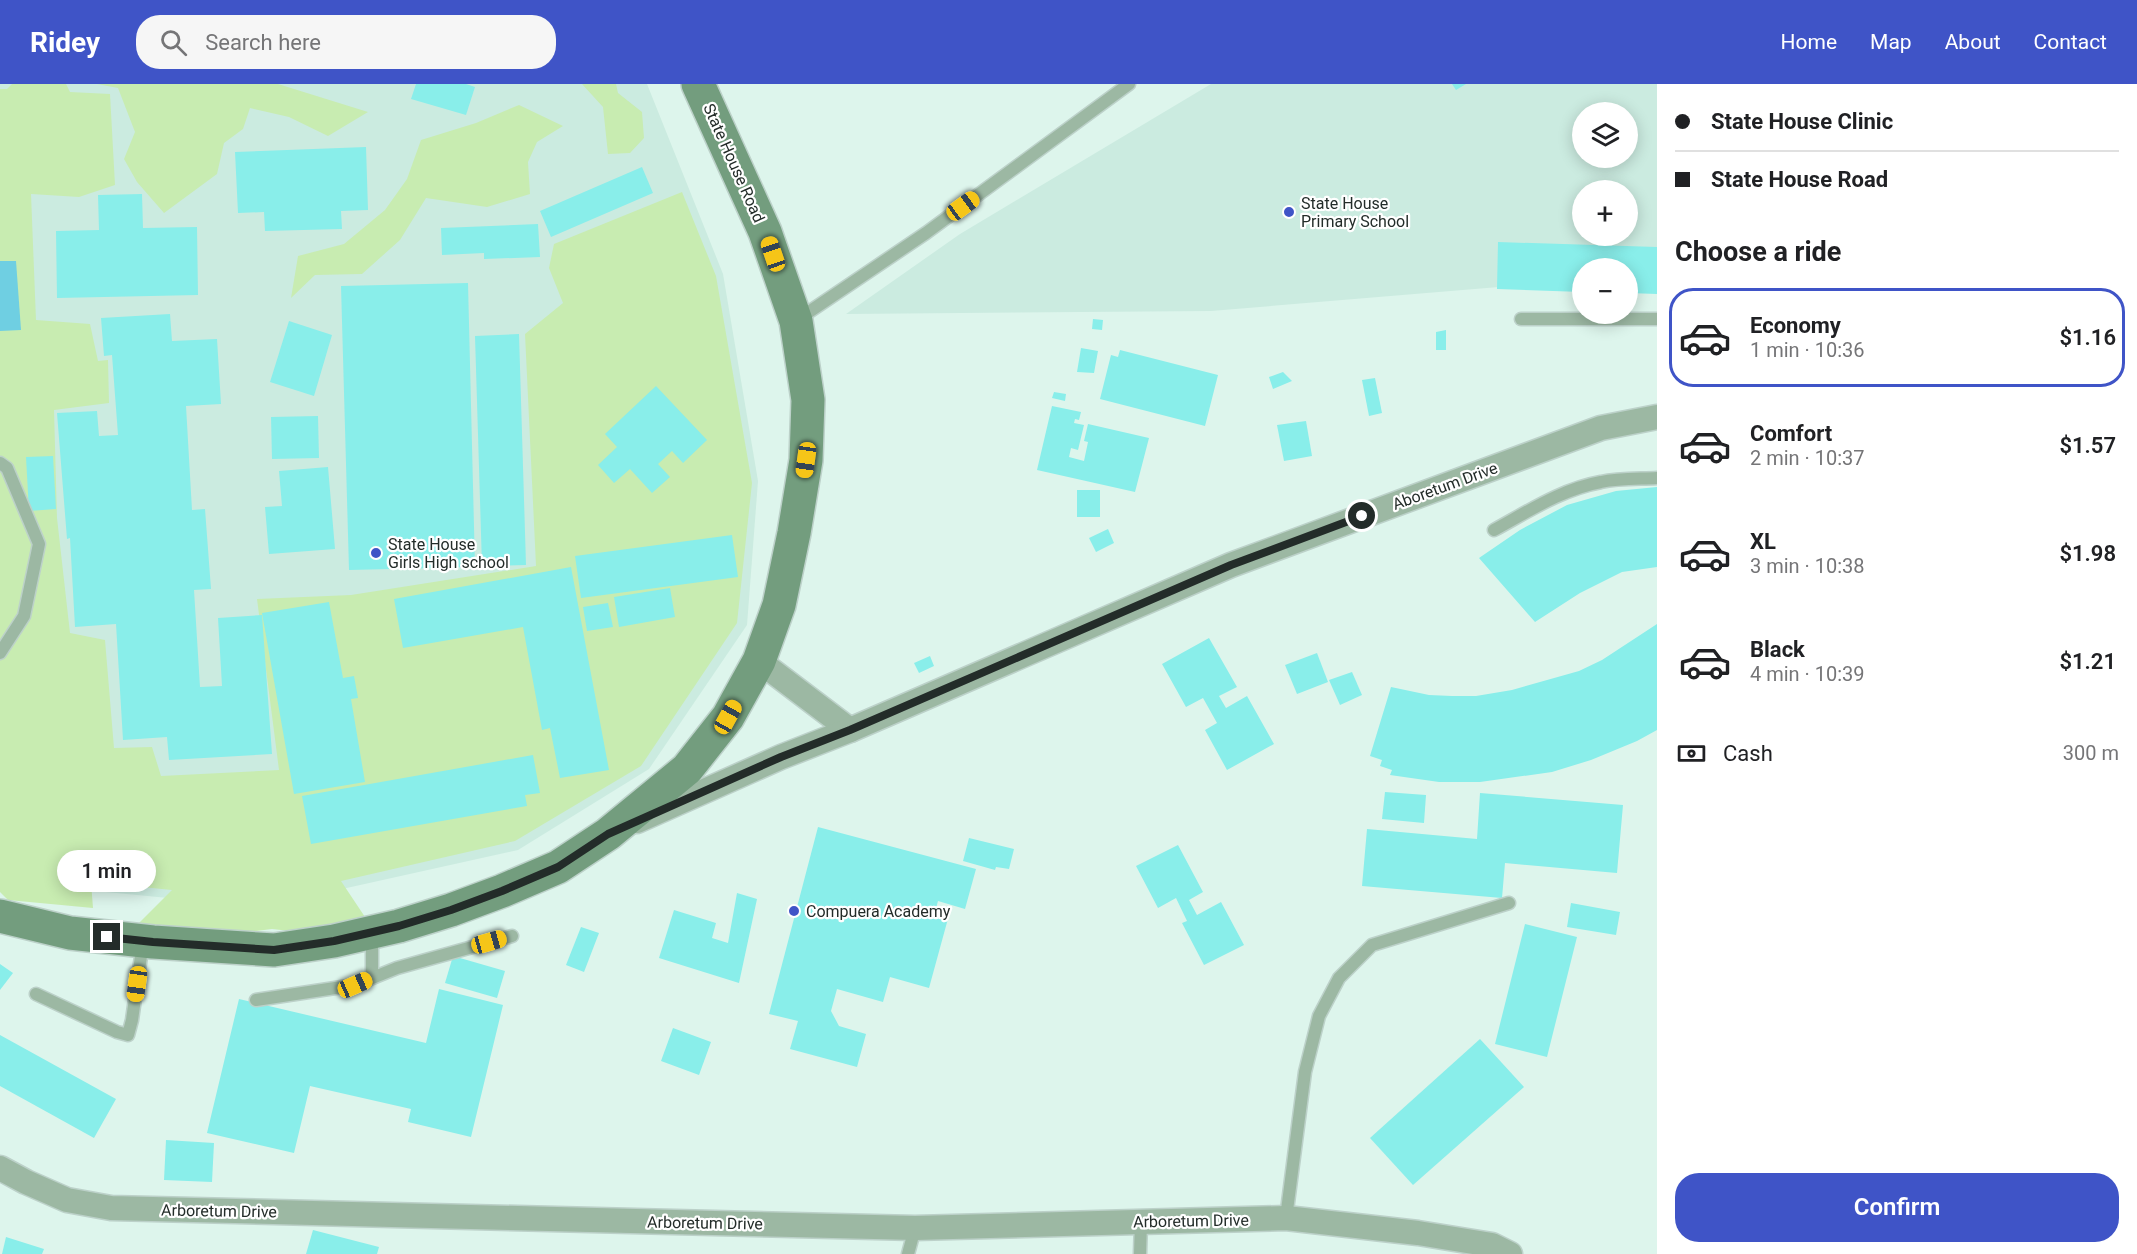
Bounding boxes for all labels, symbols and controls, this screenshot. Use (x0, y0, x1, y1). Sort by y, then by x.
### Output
search box (136, 15, 556, 69)
text: Ridey (30, 26, 100, 59)
icon: search (157, 26, 190, 59)
text: Search here (205, 30, 321, 55)
text: Home (1781, 30, 1837, 54)
text: Map (1870, 30, 1912, 54)
text: About (1945, 30, 2001, 54)
text: Contact (2034, 30, 2107, 54)
street label: State House Road (699, 101, 769, 225)
map controls (1572, 102, 1638, 324)
button: layers (1572, 102, 1638, 168)
text: State House Clinic (1711, 109, 1893, 134)
text: State House Road (1711, 167, 1888, 192)
button: + (1572, 180, 1638, 246)
car (943, 188, 983, 224)
place label: State House Primary School (1301, 194, 1409, 231)
marker: State House Primary School (1282, 205, 1296, 219)
car (759, 234, 787, 274)
text: Choose a ride (1675, 236, 1841, 268)
button: − (1572, 258, 1638, 324)
icon: car (1678, 311, 1732, 365)
text: Economy (1750, 313, 1841, 338)
text: $1.16 (2059, 325, 2116, 350)
text: 1 min · 10:36 (1750, 338, 1865, 362)
icon: car (1678, 419, 1732, 473)
text: Comfort (1750, 421, 1832, 446)
text: $1.57 (2059, 433, 2116, 458)
car (795, 441, 817, 479)
text: 2 min · 10:37 (1750, 446, 1865, 470)
street label: Aboretum Drive (1390, 458, 1500, 514)
route start (1348, 502, 1375, 529)
icon: car (1678, 527, 1732, 581)
text: XL (1750, 529, 1776, 554)
place label: State House Girls High school (388, 535, 509, 572)
text: $1.98 (2059, 541, 2116, 566)
marker: State House Girls High school (369, 546, 383, 560)
text: 3 min · 10:38 (1750, 554, 1865, 578)
icon: car (1678, 635, 1732, 689)
text: Black (1750, 637, 1805, 662)
text: $1.21 (2059, 649, 2116, 674)
text: 4 min · 10:39 (1750, 662, 1865, 686)
car (711, 697, 745, 737)
icon: cash (1675, 737, 1708, 770)
text: Cash (1723, 741, 1773, 766)
text: 300 m (2063, 741, 2119, 765)
callout: 1 min (57, 850, 156, 892)
text: 1 min (81, 859, 132, 883)
place label: Compuera Academy (806, 902, 951, 921)
marker: Compuera Academy (787, 904, 801, 918)
route end (93, 923, 120, 950)
car (469, 928, 509, 956)
car (126, 965, 148, 1003)
car (335, 969, 375, 1001)
button: Confirm (1675, 1173, 2119, 1242)
street label: Arboretum Drive (161, 1200, 277, 1222)
street label: Arboretum Drive (1133, 1210, 1249, 1232)
street label: Arboretum Drive (647, 1212, 763, 1234)

